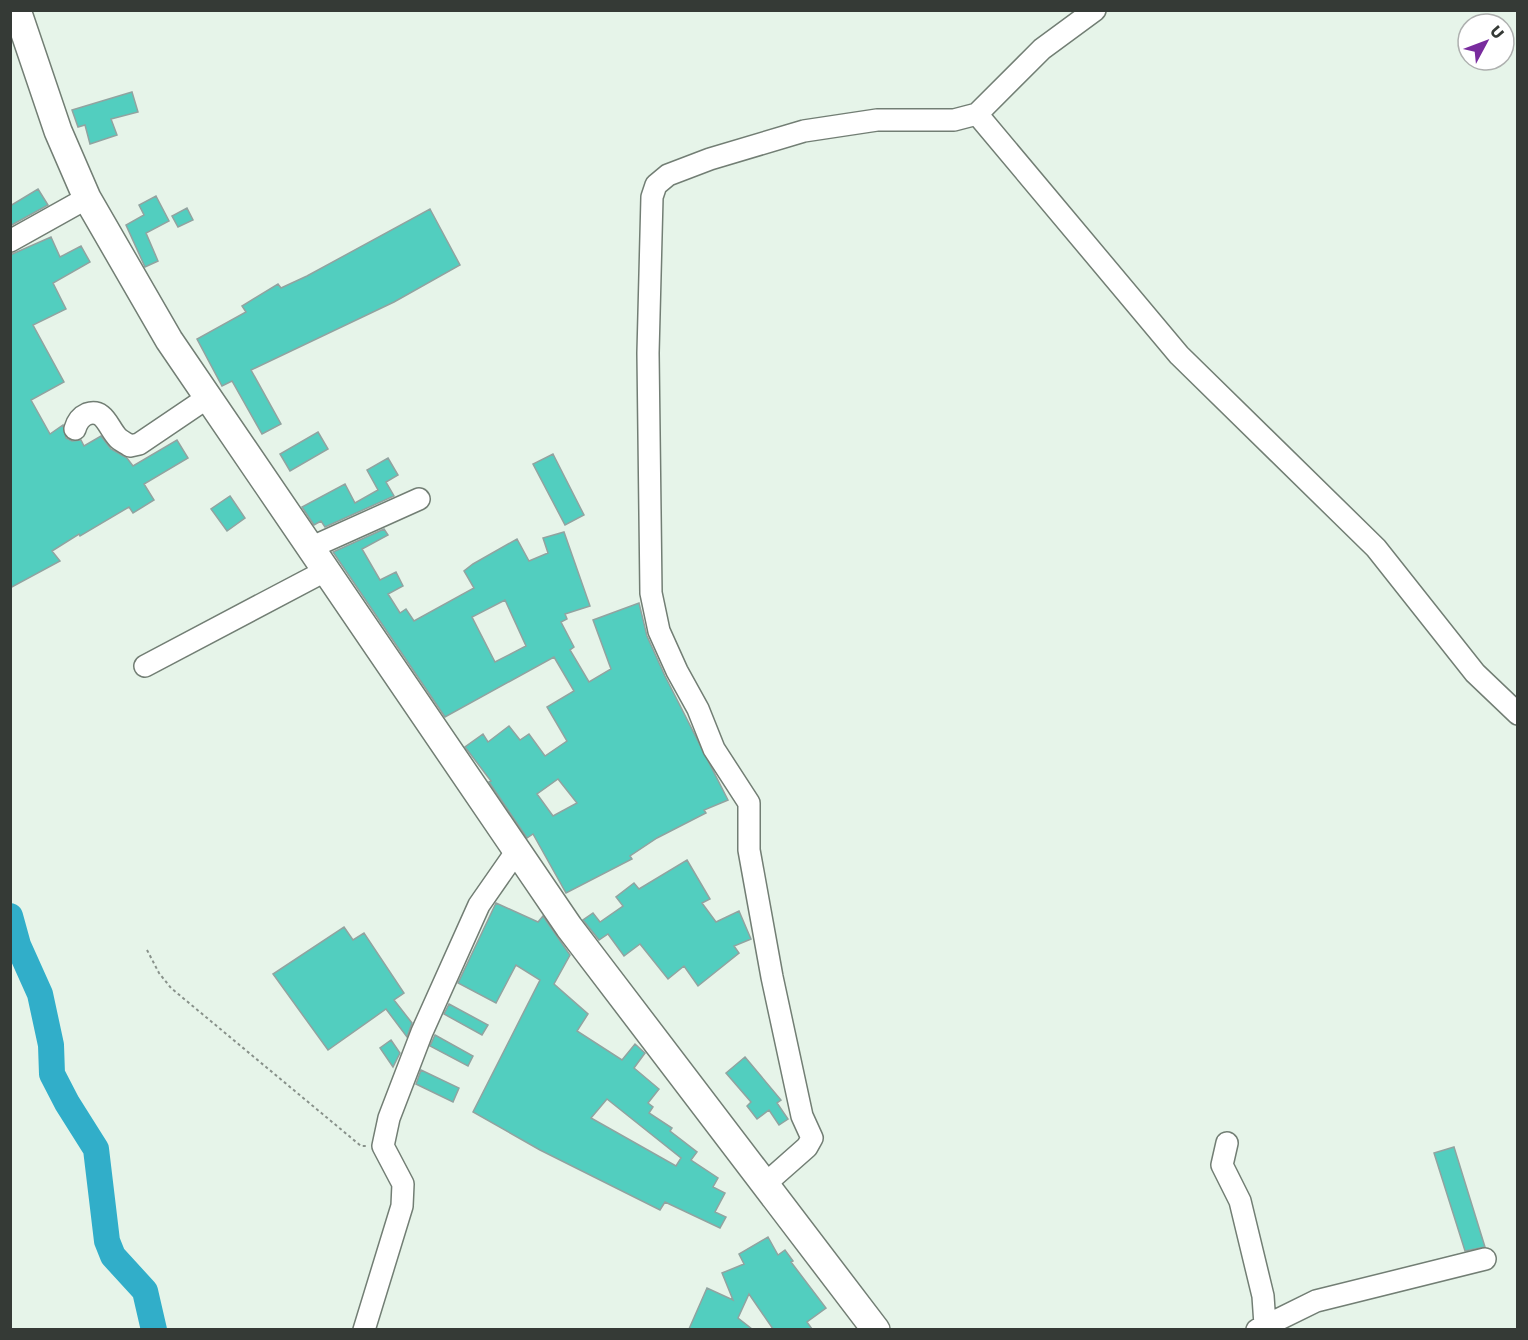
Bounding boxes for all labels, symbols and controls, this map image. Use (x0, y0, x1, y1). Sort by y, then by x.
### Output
north arrow (1456, 12, 1516, 72)
text: U (1485, 21, 1509, 44)

